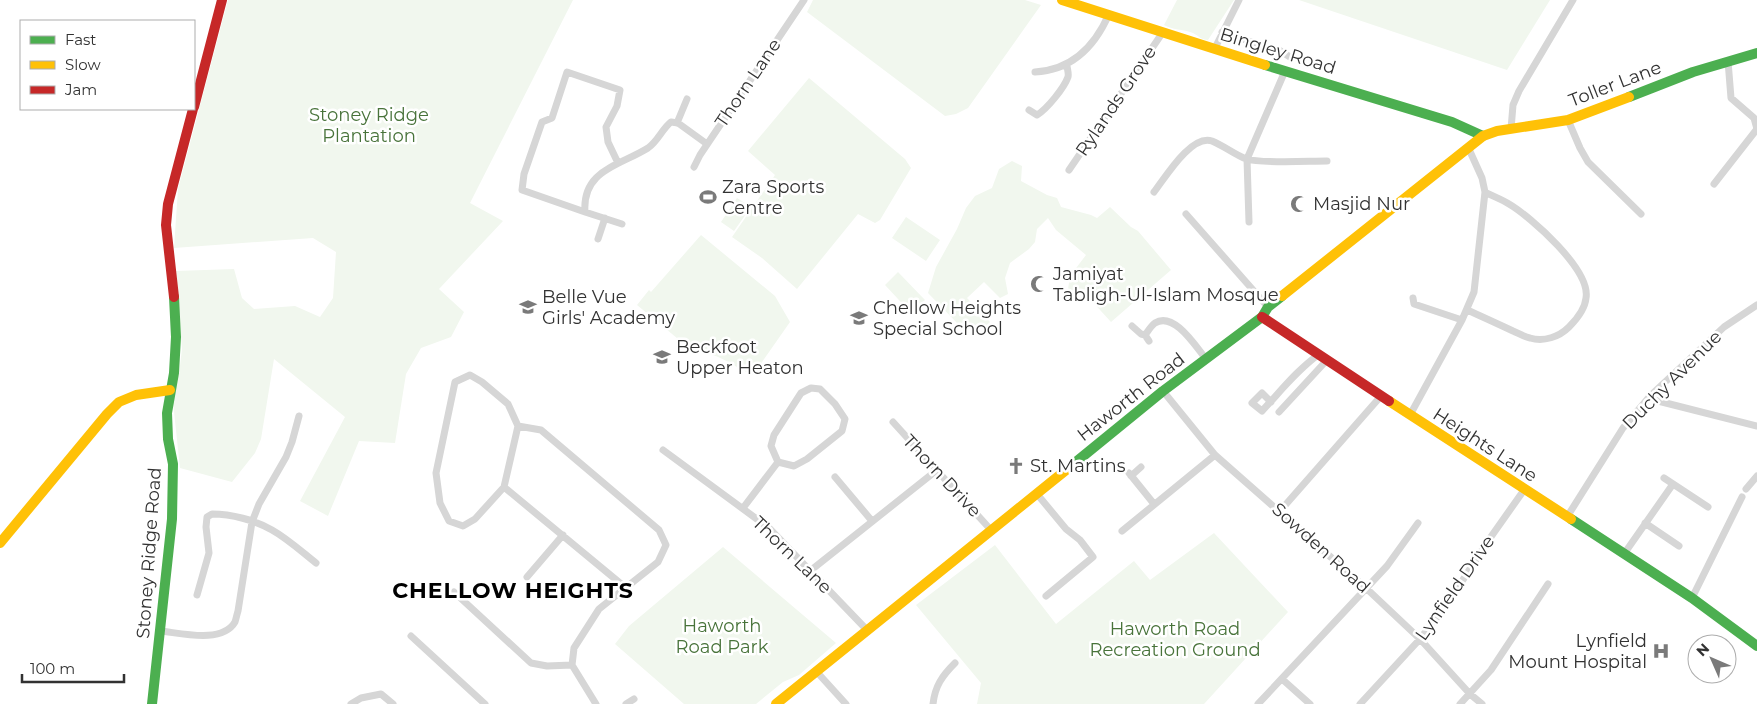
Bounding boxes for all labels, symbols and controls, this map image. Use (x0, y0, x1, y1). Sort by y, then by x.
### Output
legend (20, 20, 195, 110)
street label: Bingley Road (1217, 23, 1339, 79)
text: Fast (65, 30, 96, 49)
street label: Thorn Lane (710, 34, 786, 131)
street label: Rylands Grove (1071, 42, 1161, 160)
text: Slow (65, 55, 101, 74)
street label: Toller Lane (1566, 56, 1665, 112)
text: Jam (64, 80, 97, 99)
park label: Stoney Ridge Plantation (309, 104, 429, 147)
place label: Zara Sports Centre (722, 176, 825, 219)
sports icon: Zara Sports Centre (698, 187, 718, 207)
place label: Masjid Nur (1313, 193, 1410, 215)
mosque icon: Masjid Nur (1289, 194, 1309, 214)
place label: Jamiyat Tabligh-Ul-Islam Mosque (1052, 263, 1279, 306)
mosque icon: Jamiyat Tabligh-Ul-Islam Mosque (1029, 274, 1049, 294)
place label: Belle Vue Girls' Academy (542, 286, 675, 329)
school or university icon: Belle Vue Girls' Academy (518, 297, 538, 317)
place label: Chellow Heights Special School (873, 297, 1021, 340)
school or university icon: Chellow Heights Special School (849, 308, 869, 328)
street label: Duchy Avenue (1618, 326, 1726, 434)
place label: Beckfoot Upper Heaton (676, 336, 804, 379)
school or university icon: Beckfoot Upper Heaton (652, 347, 672, 367)
street label: Haworth Road (1073, 348, 1189, 446)
street label: Heights Lane (1429, 403, 1541, 487)
street label: Thorn Drive (898, 430, 986, 522)
place label: St. Martins (1030, 455, 1126, 477)
church icon: St. Martins (1006, 456, 1026, 476)
street label: Stoney Ridge Road (132, 467, 166, 639)
street label: Sowden Road (1267, 498, 1375, 598)
street label: Thorn Lane (748, 512, 836, 598)
street label: Lynfield Drive (1411, 531, 1499, 645)
district label: CHELLOW HEIGHTS (392, 577, 634, 604)
park label: Haworth Road Park (676, 615, 769, 658)
park label: Haworth Road Recreation Ground (1089, 618, 1261, 661)
place label: Lynfield Mount Hospital (1508, 630, 1647, 673)
north arrow (1687, 634, 1737, 684)
text: N (1692, 639, 1713, 660)
hospital icon: Lynfield Mount Hospital (1651, 641, 1671, 661)
scale bar (22, 652, 125, 684)
text: 100 m (30, 659, 75, 678)

